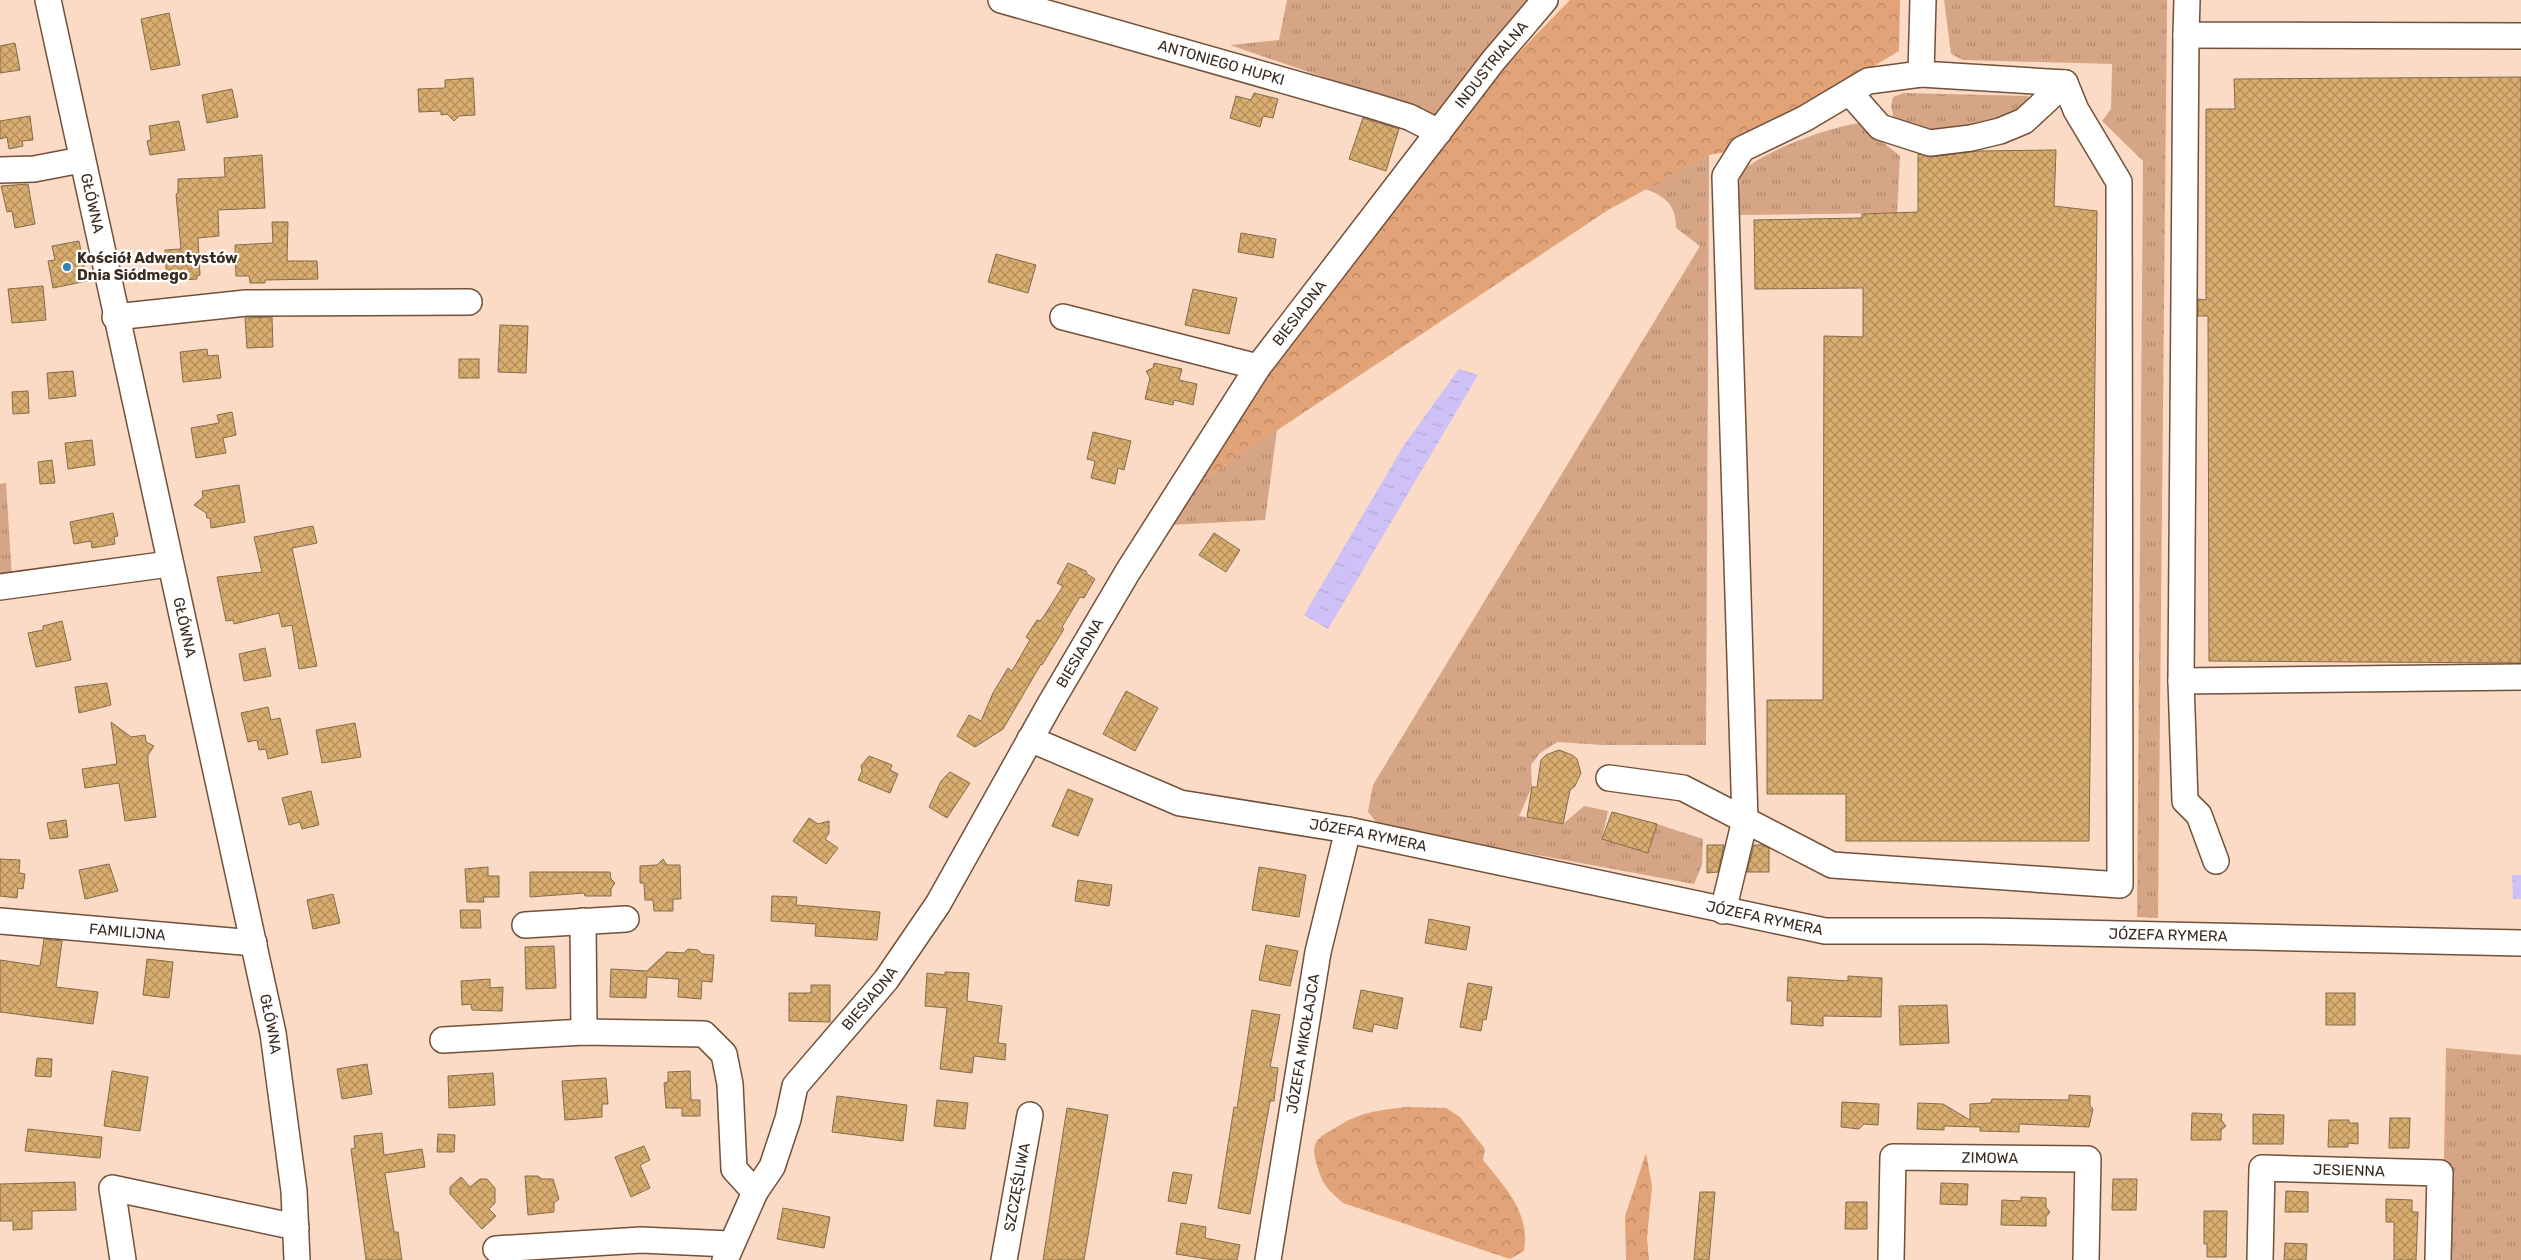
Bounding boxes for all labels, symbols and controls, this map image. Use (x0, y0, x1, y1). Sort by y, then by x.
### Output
street label: INDUSTRIALNA (1451, 18, 1532, 112)
street label: ANTONIEGO HUPKI (1156, 36, 1287, 89)
street label: GŁÓWNA (77, 171, 108, 235)
place label: Kościół Adwentystów Dnia Siódmego (77, 249, 238, 284)
marker: Kościół Adwentystów Dnia Siódmego (61, 261, 73, 273)
street label: BIESIADNA (1269, 277, 1330, 349)
street label: GŁÓWNA (169, 595, 200, 659)
street label: BIESIADNA (1053, 615, 1107, 691)
street label: JÓZEFA RYMERA (1308, 815, 1429, 855)
street label: JÓZEFA RYMERA (1704, 897, 1825, 939)
street label: FAMILIJNA (88, 920, 167, 944)
street label: JÓZEFA RYMERA (2108, 925, 2228, 945)
street label: BIESIADNA (838, 963, 901, 1034)
street label: JÓZEFA MIKOŁAJCA (1283, 972, 1323, 1115)
street label: GŁÓWNA (256, 992, 285, 1055)
street label: SZCZĘŚLIWA (1000, 1141, 1034, 1233)
street label: ZIMOWA (1962, 1149, 2018, 1167)
street label: JESIENNA (2313, 1160, 2385, 1180)

